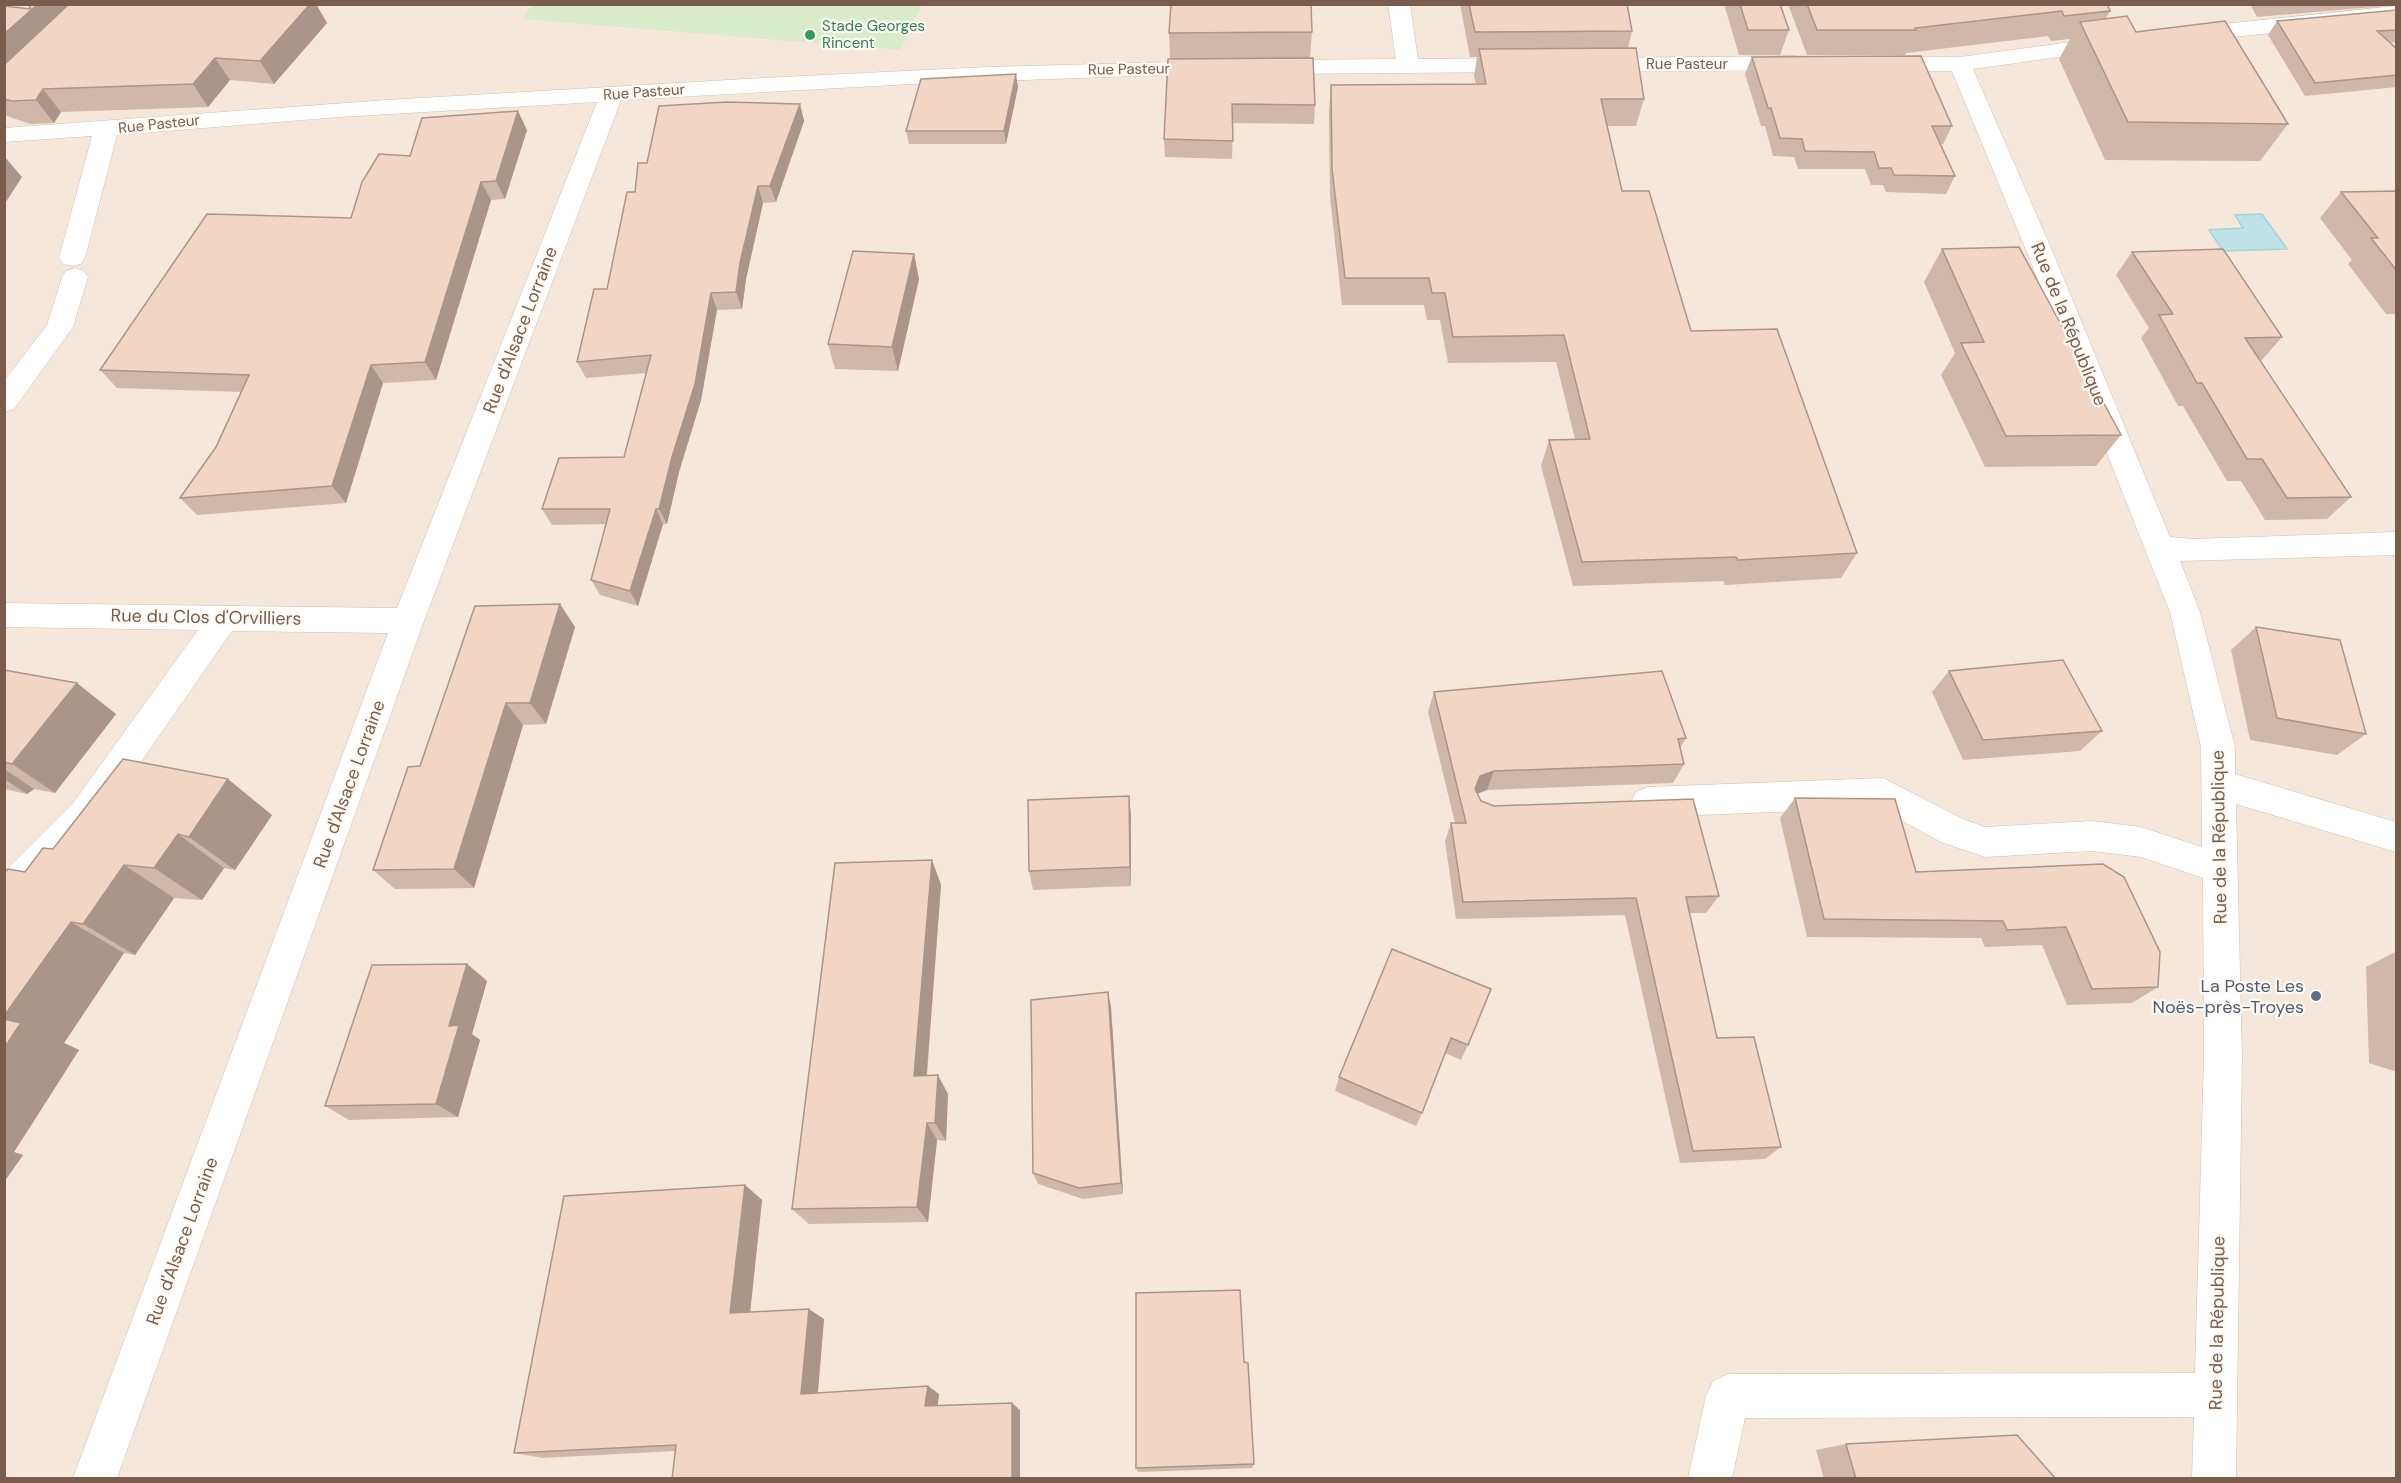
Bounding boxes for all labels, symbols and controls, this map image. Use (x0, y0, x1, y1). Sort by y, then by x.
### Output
place label: Stade Georges Rincent (822, 16, 925, 53)
marker: Stade Georges Rincent (803, 28, 817, 42)
street label: Rue Pasteur (1646, 54, 1728, 74)
street label: Rue Pasteur (1088, 58, 1171, 80)
street label: Rue Pasteur (602, 79, 686, 105)
street label: Rue Pasteur (117, 110, 201, 138)
street label: Rue de la République (2025, 239, 2113, 409)
street label: Rue d'Alsace Lorraine (477, 243, 563, 417)
street label: Rue du Clos d'Orvilliers (110, 603, 302, 631)
street label: Rue d'Alsace Lorraine (307, 697, 391, 871)
street label: Rue de la République (2205, 750, 2233, 924)
place label: La Poste Les Noës-près-Troyes (2152, 974, 2304, 1019)
marker: La Poste Les Noës-près-Troyes (2309, 989, 2323, 1003)
street label: Rue d'Alsace Lorraine (140, 1154, 224, 1328)
street label: Rue de la République (2203, 1236, 2231, 1410)

